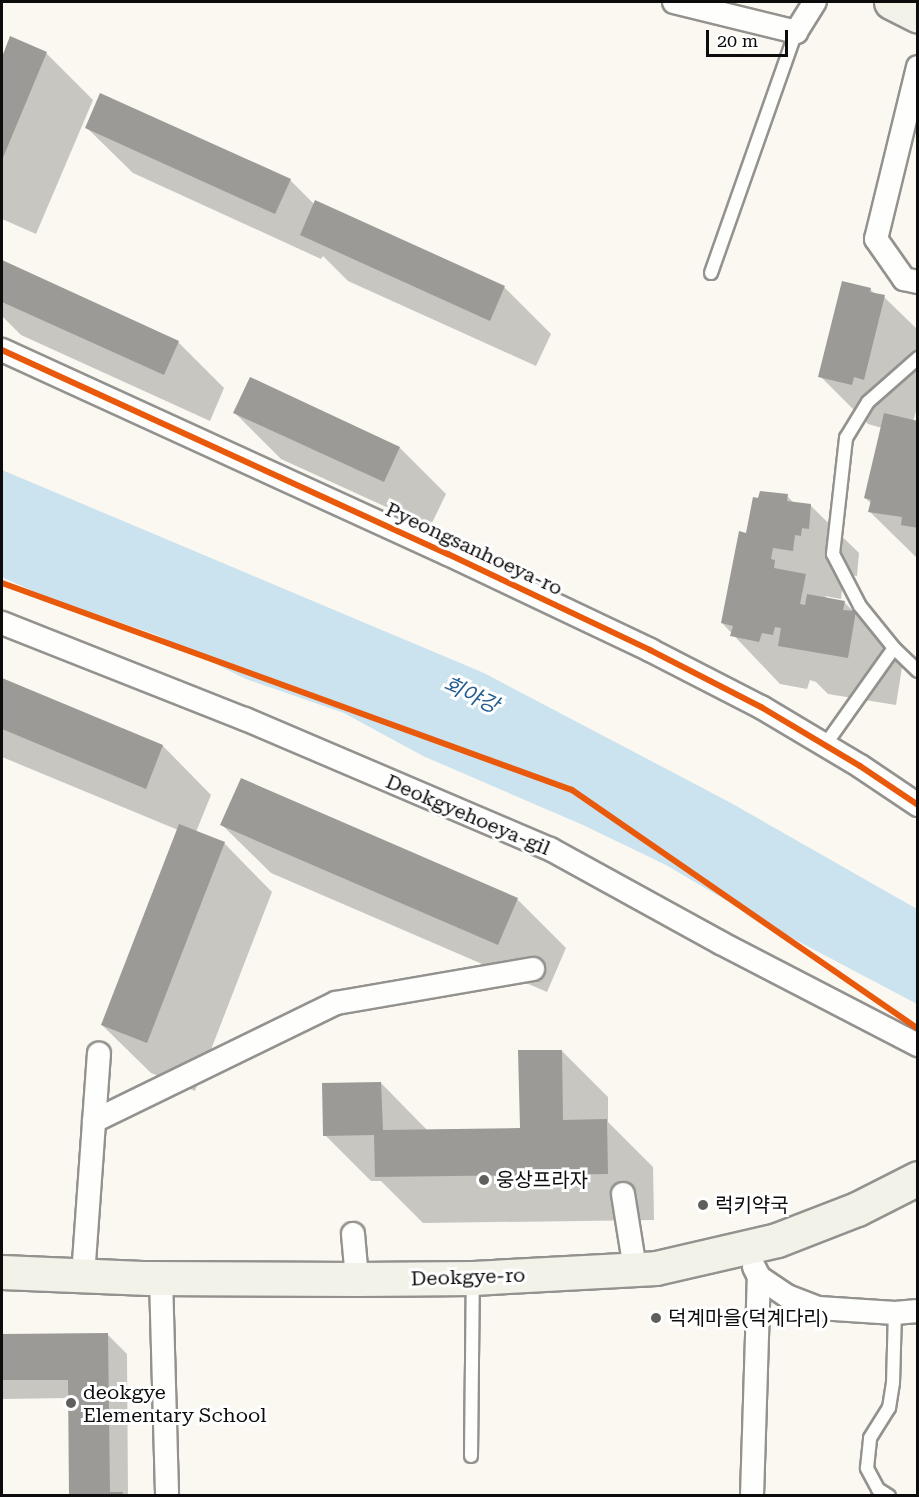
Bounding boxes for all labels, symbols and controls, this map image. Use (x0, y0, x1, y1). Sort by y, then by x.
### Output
scale bar (709, 18, 792, 56)
text: 20 m (717, 30, 758, 51)
street label: Pyeongsanhoeya-ro (382, 497, 566, 601)
water label: 회야강 (439, 671, 503, 719)
street label: Deokgyehoeya-gil (382, 770, 554, 860)
place label: 웅상프라자 (496, 1168, 588, 1192)
marker: 웅상프라자 (477, 1173, 491, 1187)
place label: 럭키약국 (715, 1193, 789, 1217)
marker: 럭키약국 (696, 1198, 710, 1212)
street label: Deokgye-ro (410, 1263, 526, 1291)
place label: 덕계마을(덕계다리) (668, 1306, 828, 1330)
marker: 덕계마을(덕계다리) (649, 1311, 663, 1325)
place label: deokgye Elementary School (83, 1380, 266, 1427)
marker: deokgye Elementary School (64, 1396, 78, 1410)

